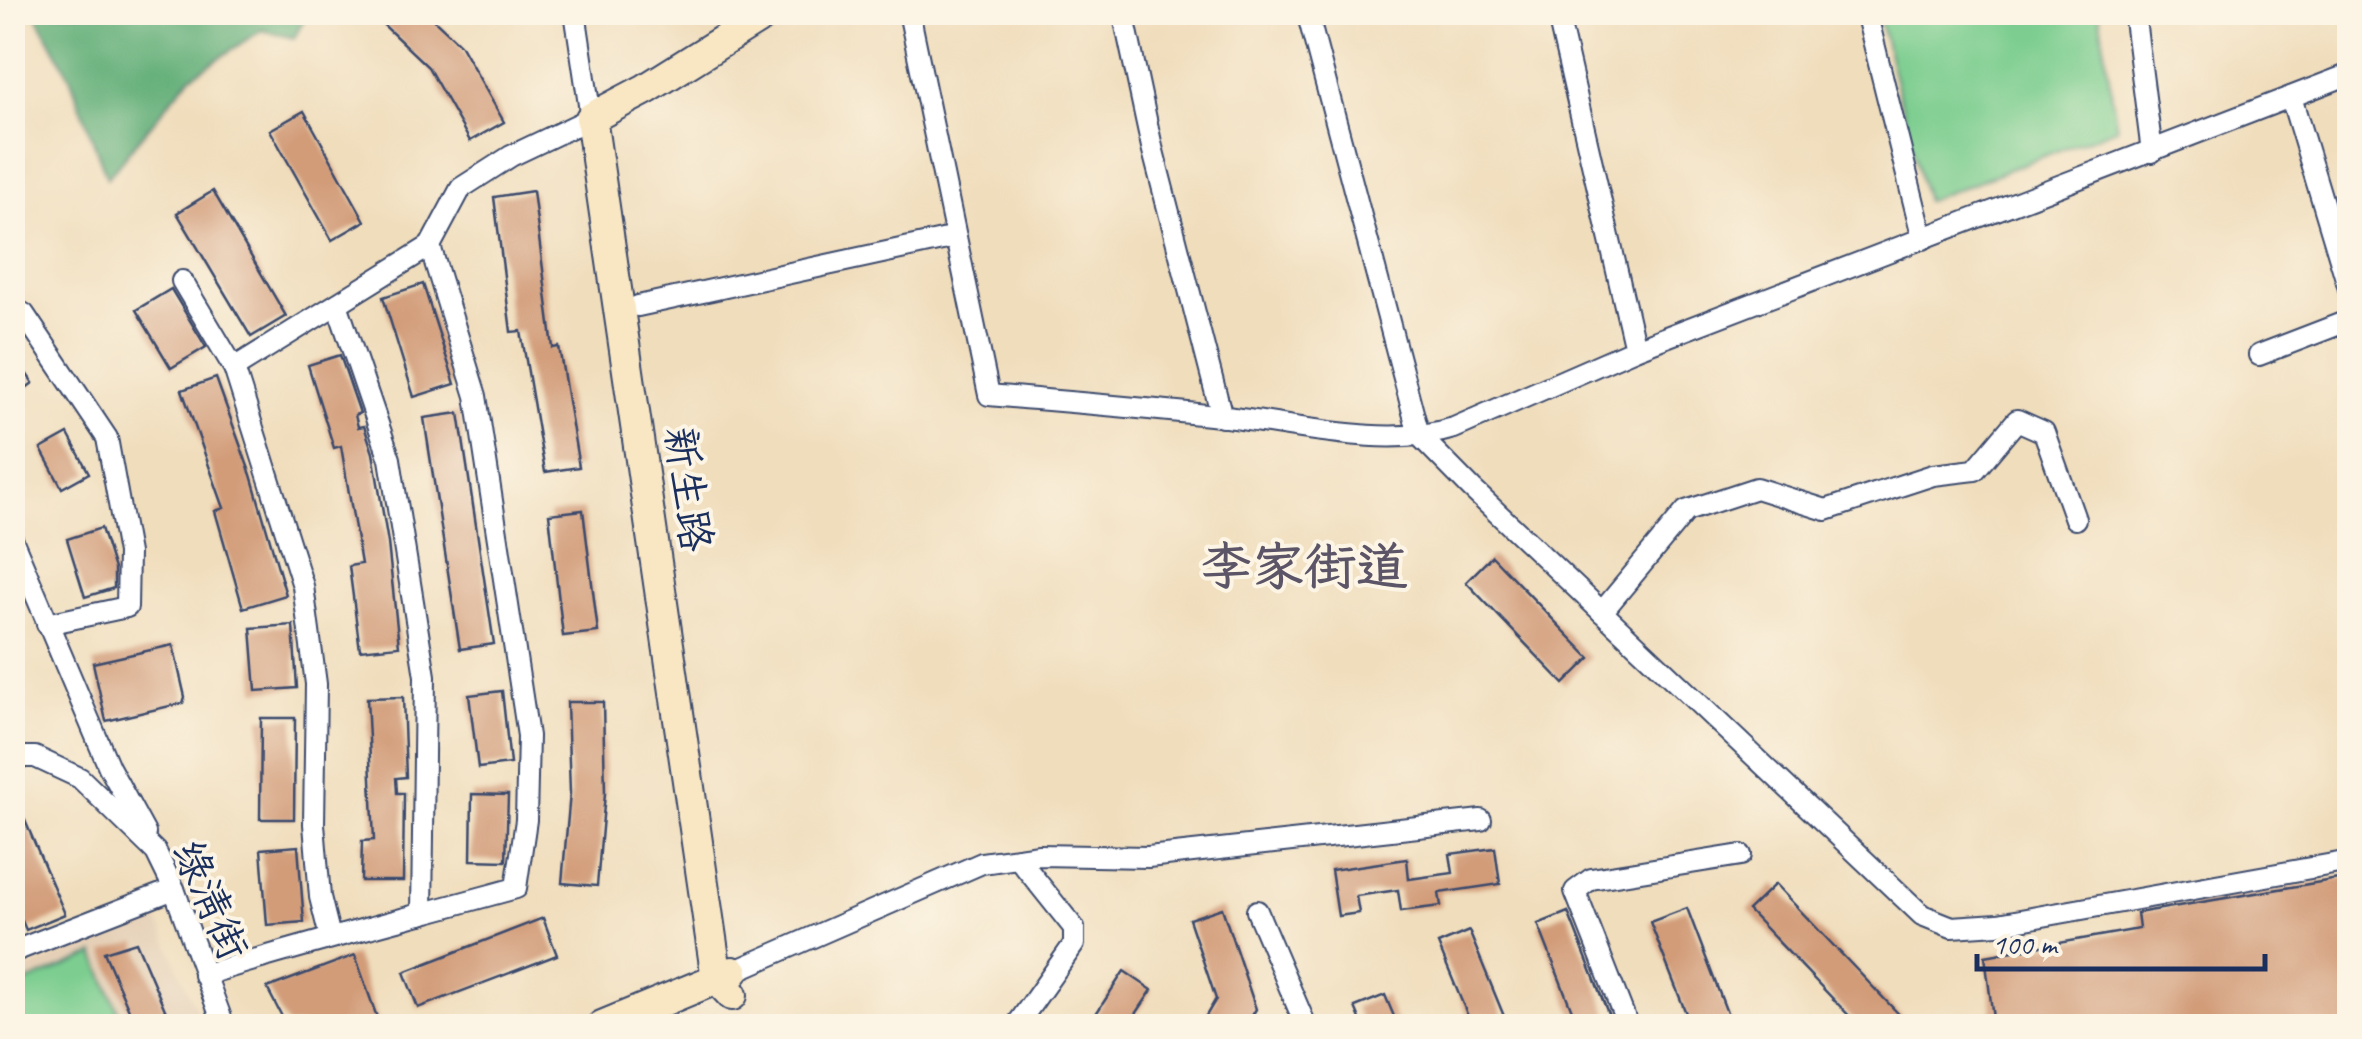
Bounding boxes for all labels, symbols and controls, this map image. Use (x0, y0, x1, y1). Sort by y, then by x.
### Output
street label: 新生路 (653, 423, 723, 555)
district label: 李家街道 (1200, 534, 1408, 600)
street label: 绿清街 (160, 832, 260, 968)
scale bar (1977, 909, 2264, 971)
text: 100 m (1992, 925, 2059, 963)

